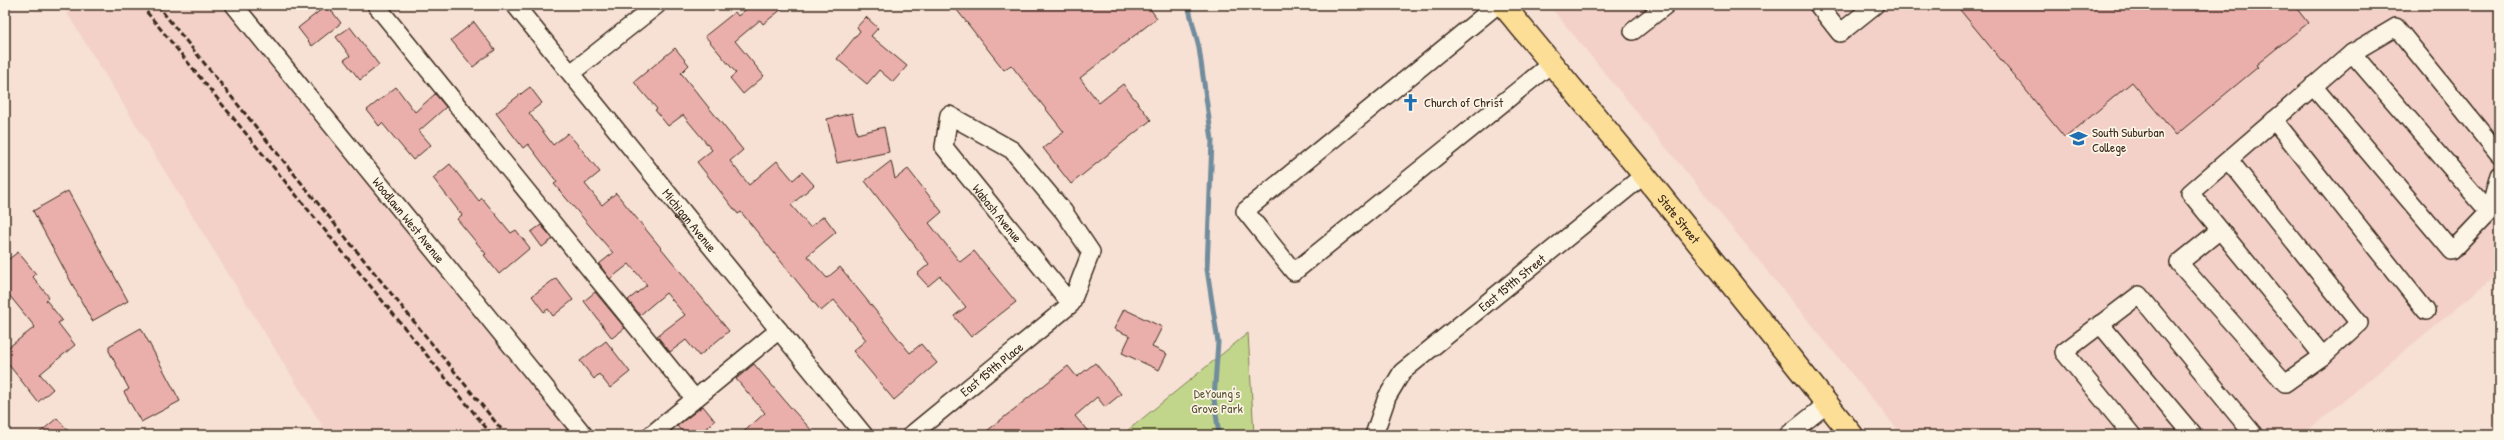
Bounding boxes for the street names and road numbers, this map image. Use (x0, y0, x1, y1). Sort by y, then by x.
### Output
street label: Woodlawn West Avenue (368, 173, 449, 267)
street label: Wabash Avenue (968, 180, 1026, 246)
street label: Michigan Avenue (658, 185, 721, 256)
street label: State Street (1654, 190, 1705, 248)
street label: East 159th Street (1475, 249, 1550, 315)
street label: East 159th Place (956, 338, 1027, 400)

